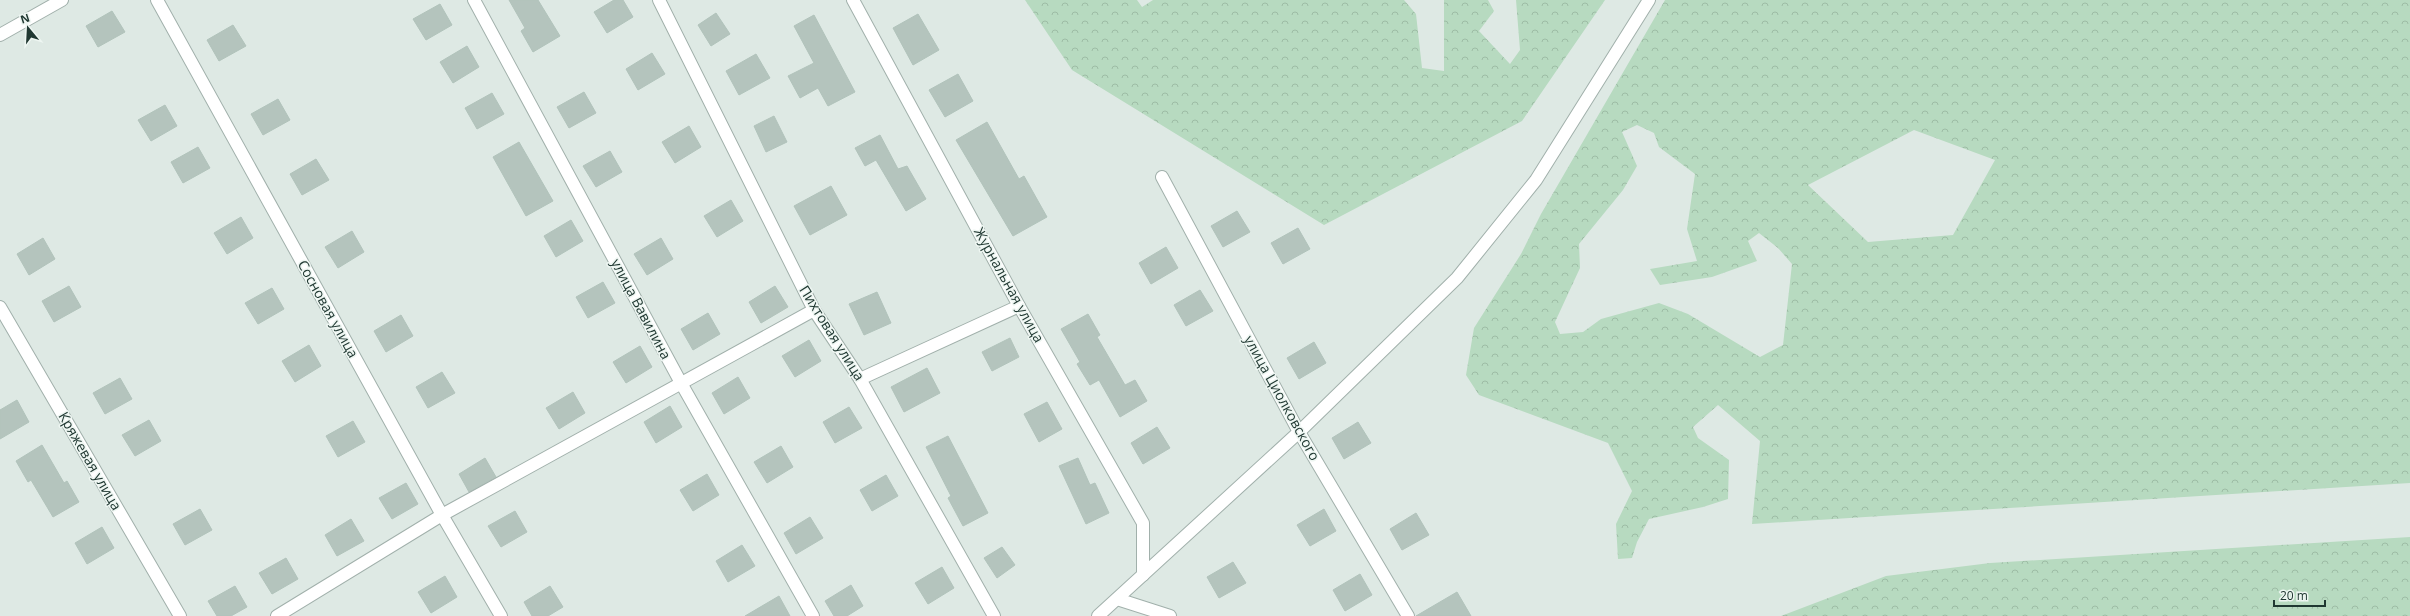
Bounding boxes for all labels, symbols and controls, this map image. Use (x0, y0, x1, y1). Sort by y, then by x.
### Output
north arrow (8, 8, 48, 48)
text: N (18, 9, 31, 27)
street label: Журнальная улица (970, 224, 1049, 346)
street label: улица Вавилина (607, 255, 676, 362)
street label: Сосновая улица (294, 257, 363, 361)
street label: Пихтовая улица (795, 281, 869, 384)
street label: улица Циолковского (1240, 332, 1325, 464)
street label: Кряжевая улица (55, 408, 126, 513)
scale bar (2274, 582, 2325, 608)
text: 20 m (2280, 587, 2308, 604)

